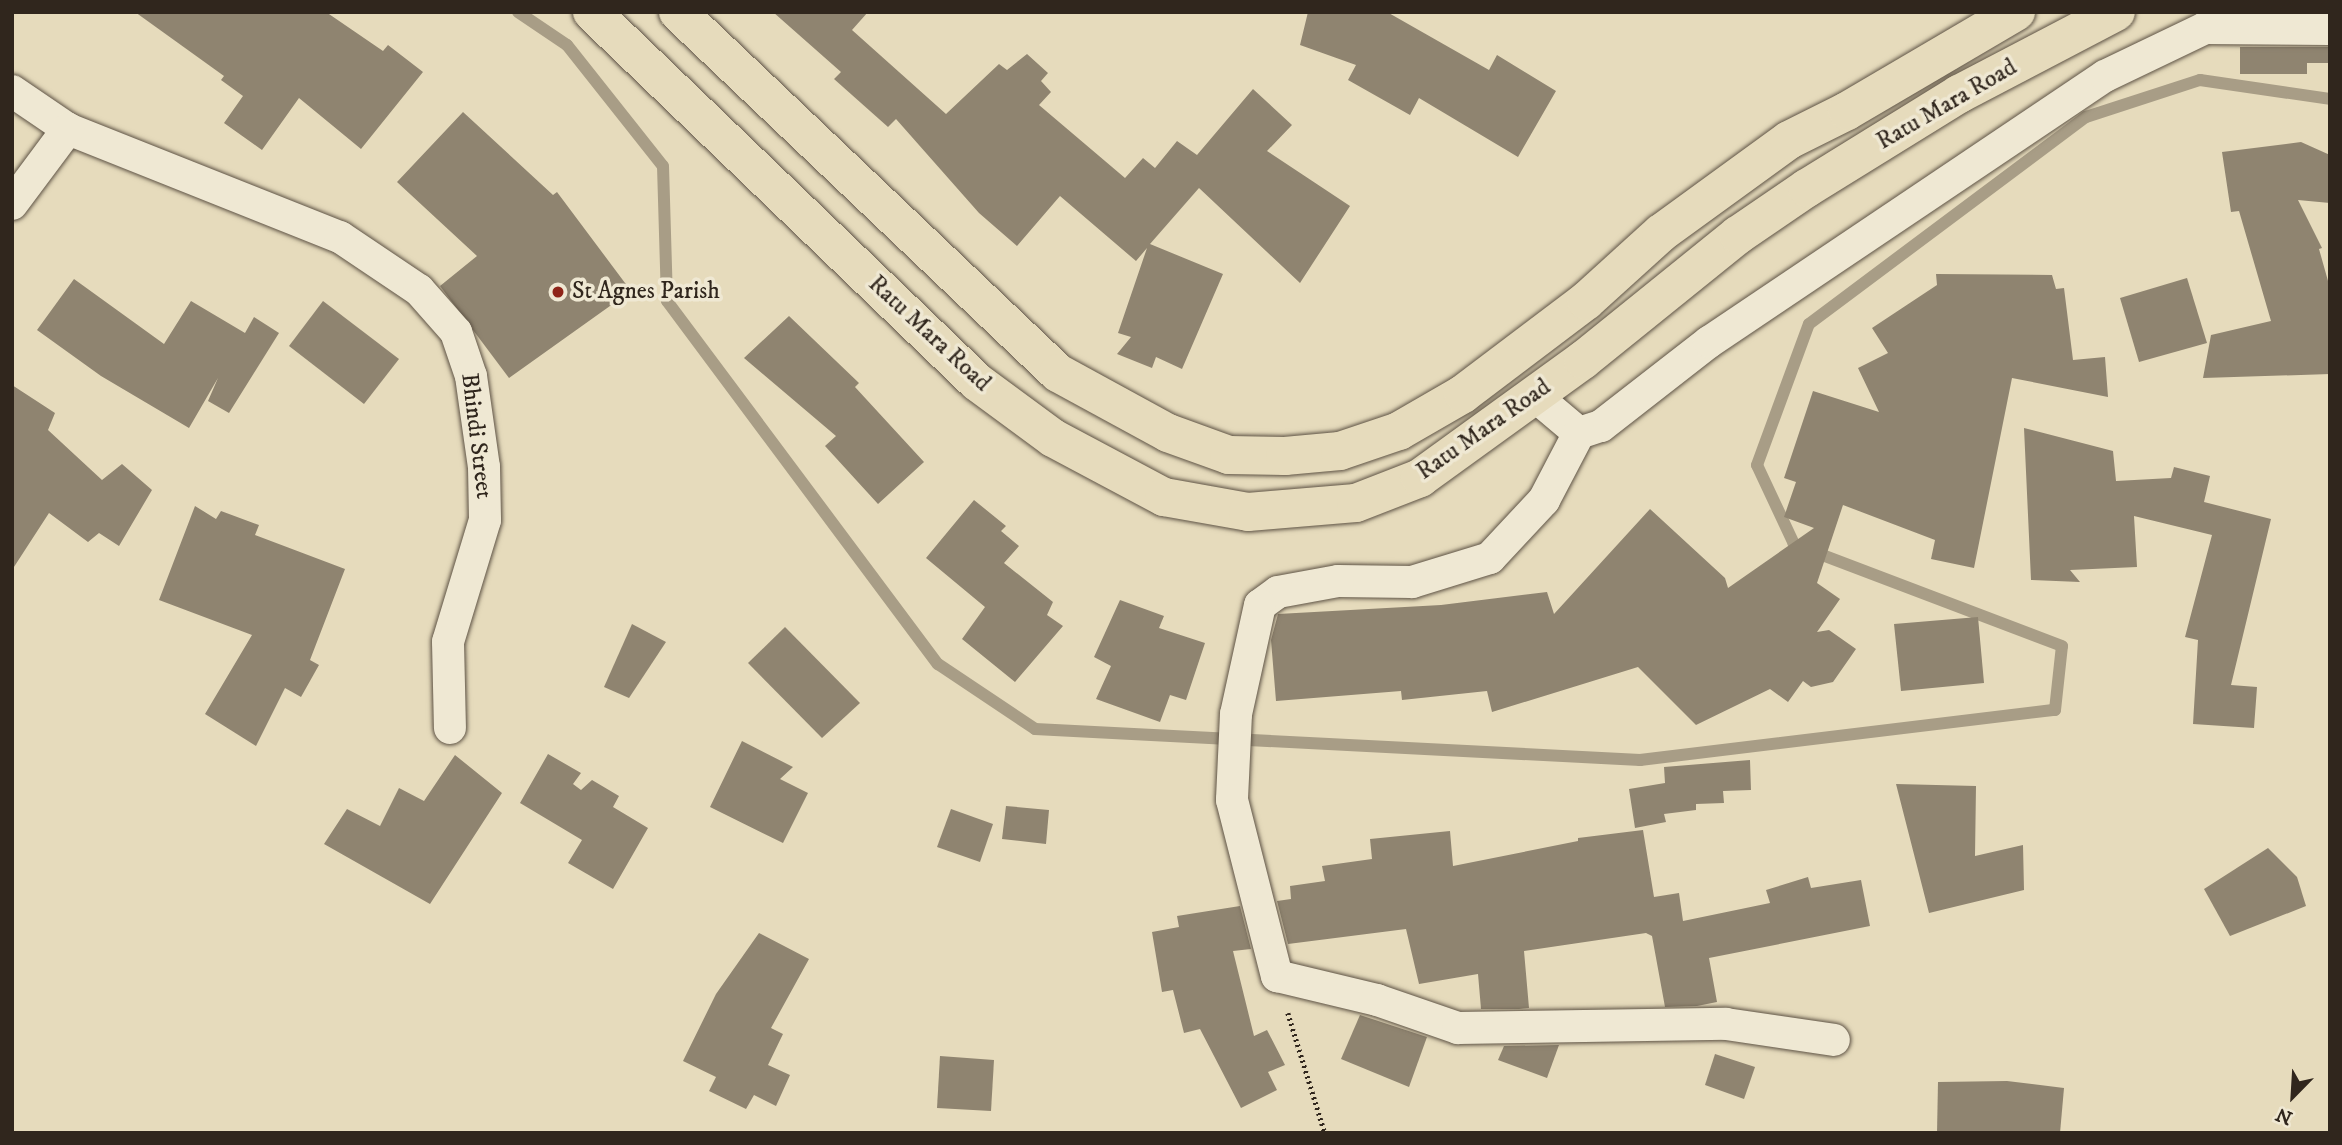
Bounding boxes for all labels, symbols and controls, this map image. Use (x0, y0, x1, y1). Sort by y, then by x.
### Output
street label: Ratu Mara Road (1872, 53, 2022, 157)
street label: Ratu Mara Road (862, 270, 996, 398)
place label: St Agnes Parish (572, 278, 720, 306)
marker: St Agnes Parish (550, 284, 566, 300)
street label: Bhindi Street (454, 372, 498, 500)
street label: Ratu Mara Road (1412, 373, 1556, 487)
north arrow (2258, 1061, 2328, 1131)
text: N (2272, 1102, 2296, 1129)

